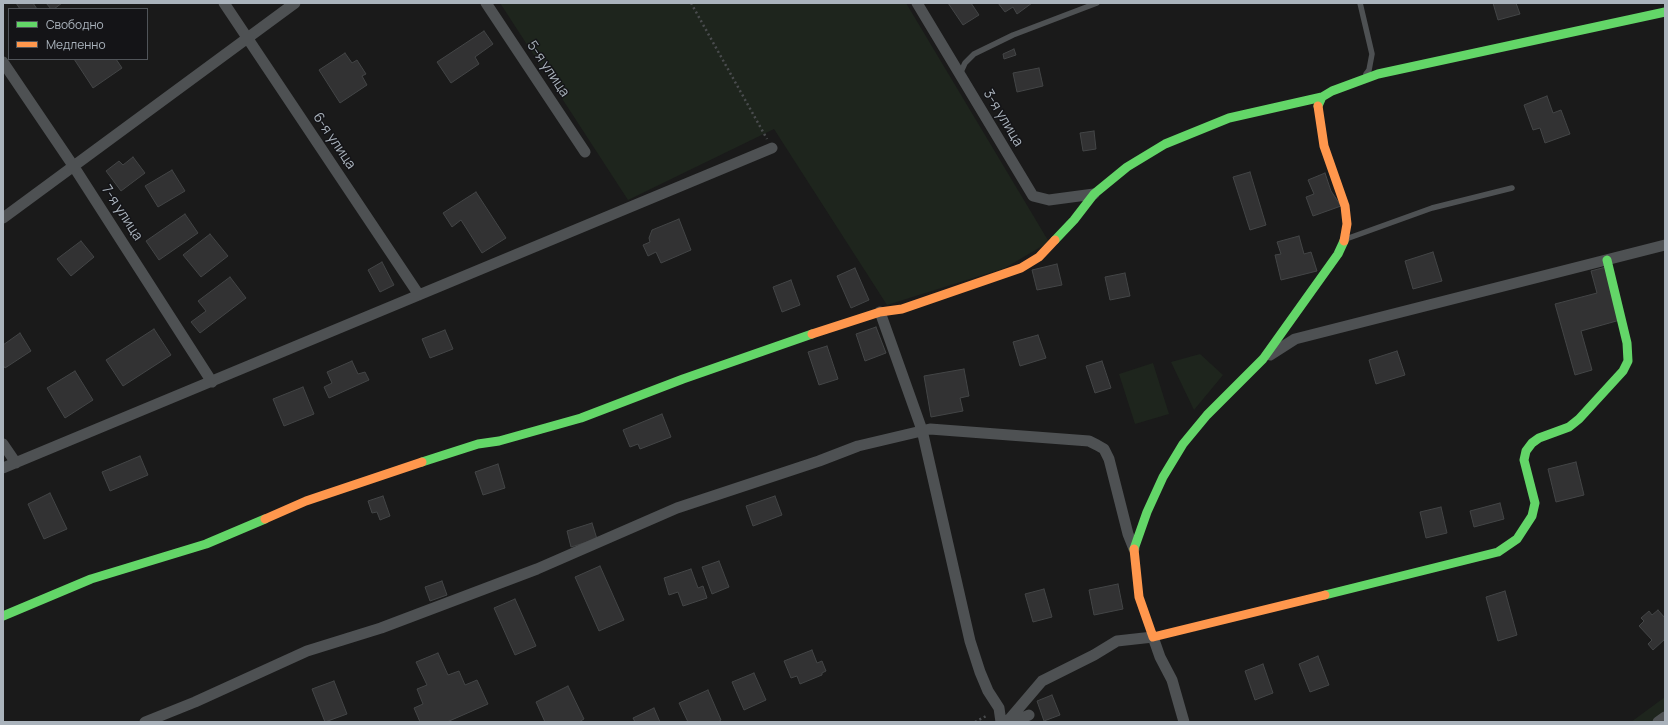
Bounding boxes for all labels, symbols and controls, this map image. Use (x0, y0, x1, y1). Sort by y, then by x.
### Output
legend (8, 8, 148, 60)
text: Свободно (46, 16, 104, 33)
text: Медленно (46, 36, 106, 53)
street label: 5-я улица (523, 38, 573, 100)
street label: 3-я улица (979, 86, 1027, 150)
street label: 6-я улица (309, 110, 359, 172)
street label: 7-я улица (98, 182, 146, 244)

